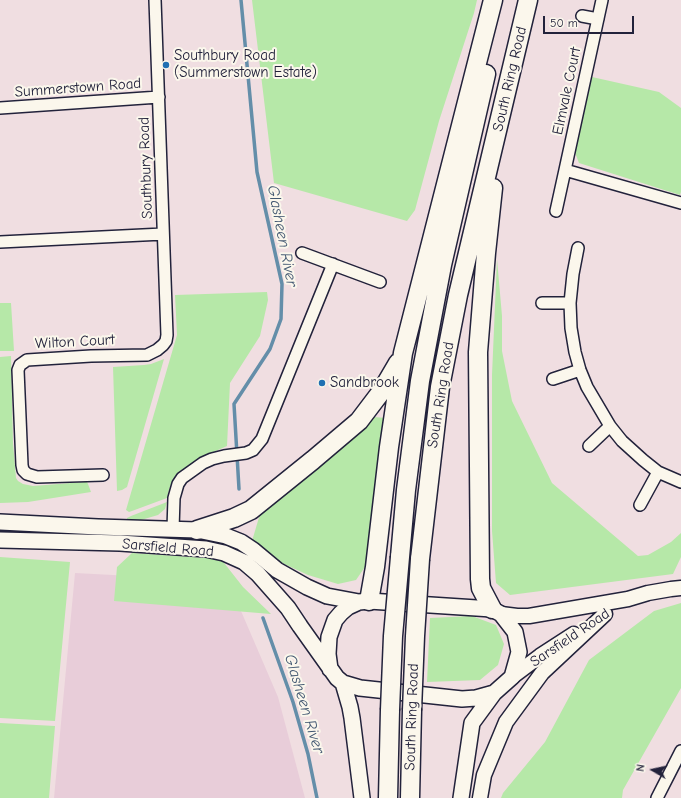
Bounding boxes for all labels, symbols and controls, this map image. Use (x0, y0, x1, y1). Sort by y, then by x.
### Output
scale bar (545, 8, 636, 34)
text: 50 m (550, 16, 578, 30)
street label: South Ring Road (489, 25, 531, 133)
street label: Elmvale Court (549, 45, 585, 137)
place label: Southbury Road (Summerstown Estate) (174, 47, 317, 82)
marker: Southbury Road (Summerstown Estate) (161, 60, 171, 70)
street label: Summerstown Road (14, 75, 142, 101)
street label: Southbury Road (135, 117, 157, 219)
water label: Glasheen River (263, 184, 301, 288)
street label: Wilton Court (35, 331, 115, 353)
street label: South Ring Road (424, 341, 458, 449)
place label: Sandbrook (330, 374, 399, 392)
marker: Sandbrook (317, 378, 327, 388)
street label: Sarsfield Road (121, 535, 215, 561)
street label: Sarsfield Road (527, 605, 613, 671)
water label: Glasheen River (280, 652, 328, 756)
street label: South Ring Road (401, 663, 423, 771)
north arrow (633, 750, 673, 790)
text: N (634, 763, 648, 773)

